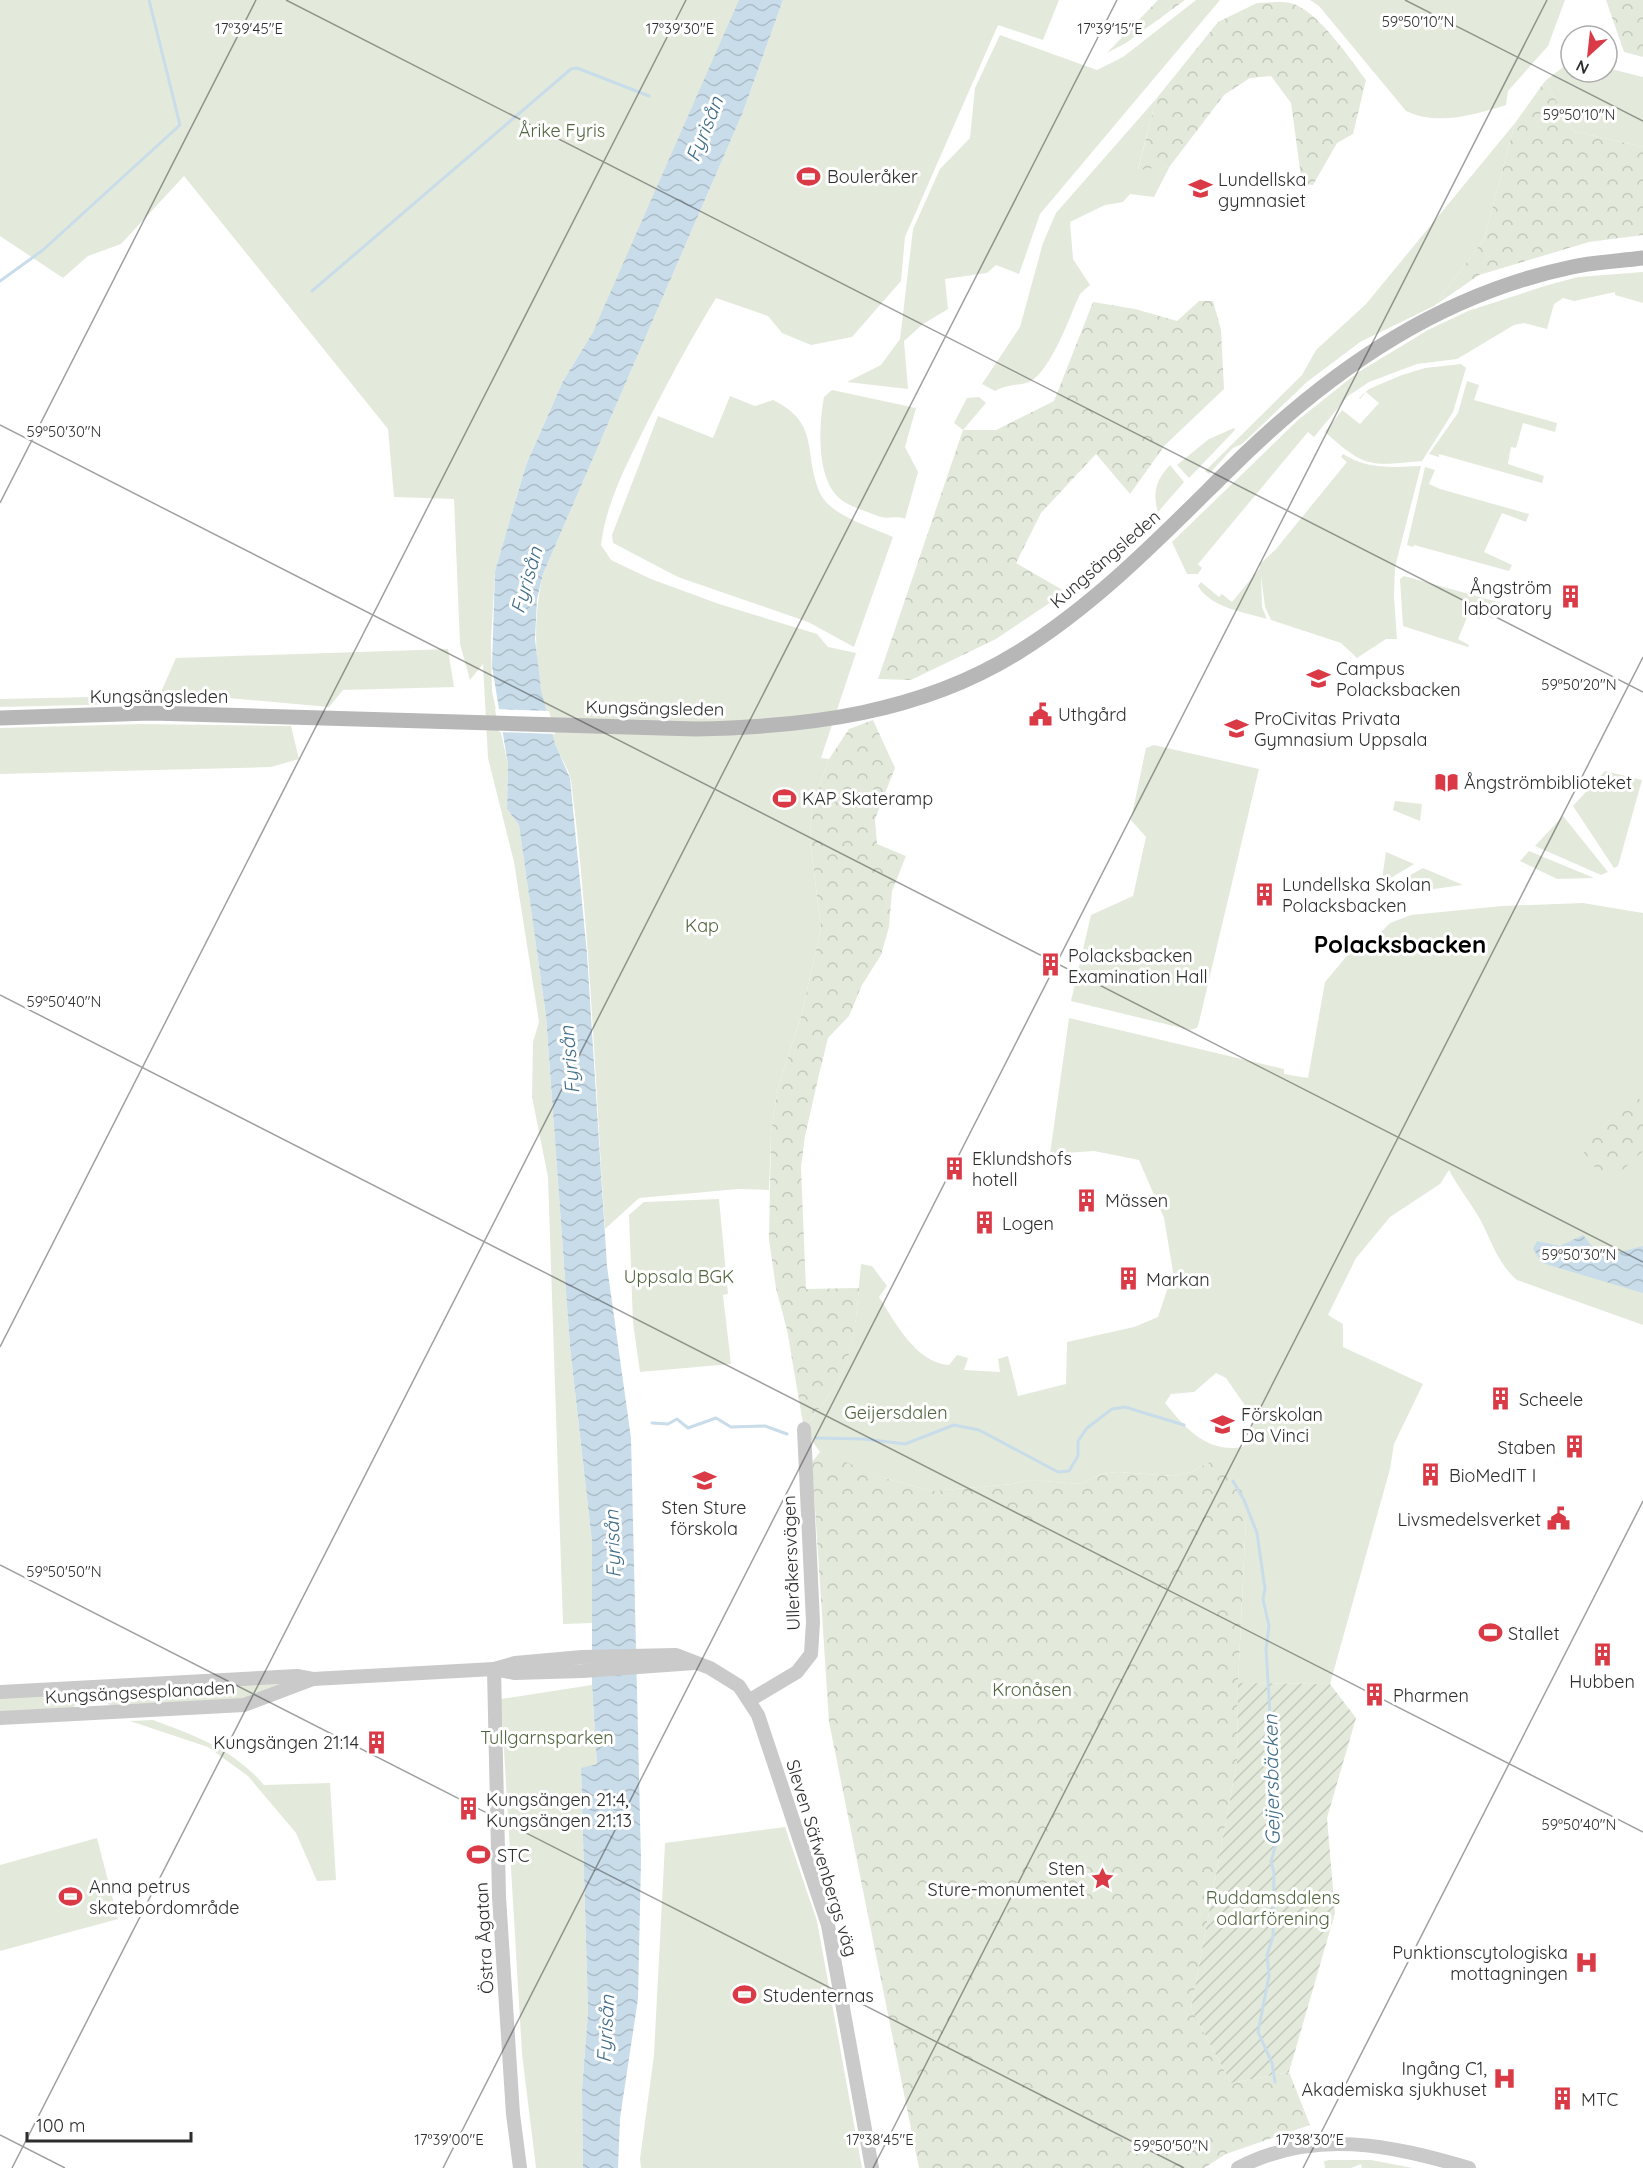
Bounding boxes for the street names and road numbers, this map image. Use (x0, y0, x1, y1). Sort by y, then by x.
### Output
street label: Kungsängsleden (1045, 505, 1165, 613)
street label: Kungsängsleden (90, 685, 228, 708)
street label: Kungsängsleden (585, 695, 725, 721)
street label: Ulleråkersvägen (777, 1495, 805, 1631)
street label: Kungsängsesplanaden (44, 1676, 236, 1708)
street label: Sleven Säfwenbergs väg (781, 1757, 863, 1959)
street label: Östra Ågatan (470, 1881, 498, 1995)

